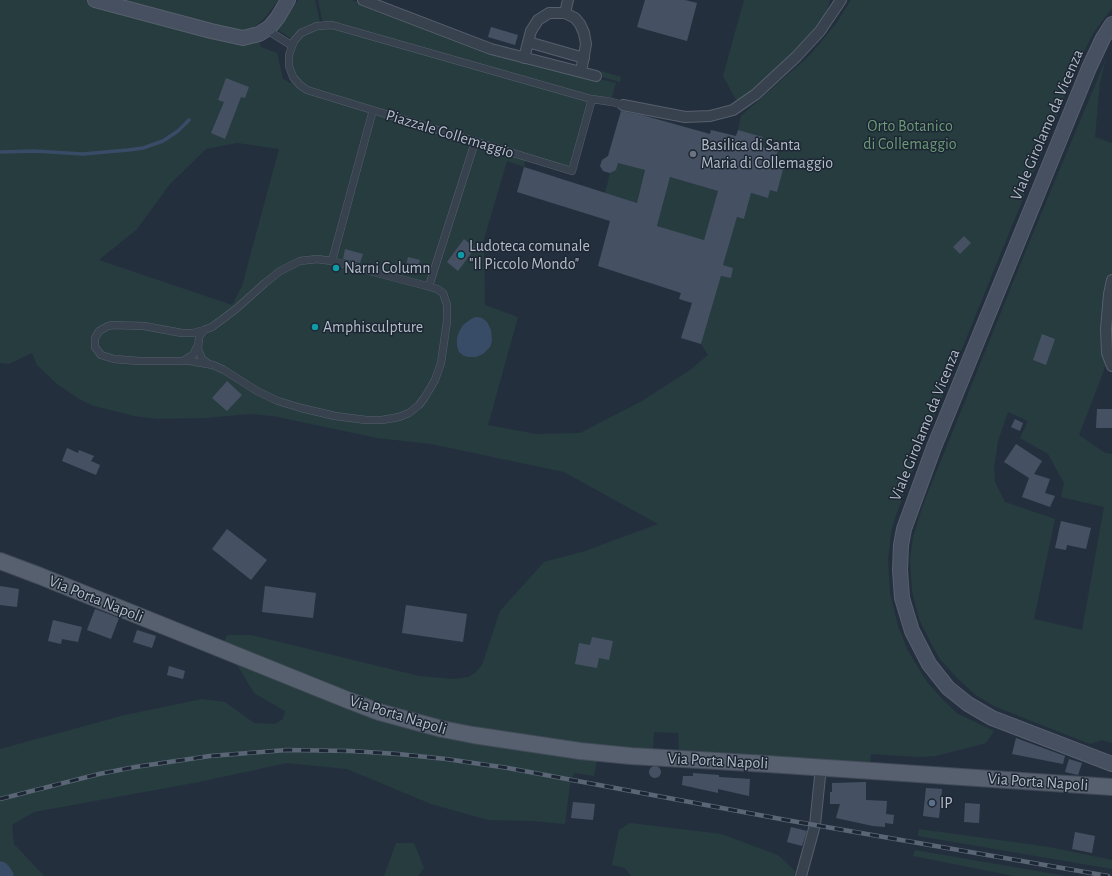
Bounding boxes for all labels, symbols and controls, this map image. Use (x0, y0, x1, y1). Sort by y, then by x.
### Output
street label: Viale Girolamo da Vicenza (1006, 47, 1088, 203)
street label: Piazzale Collemaggio (384, 105, 516, 163)
park label: Orto Botanico di Collemaggio (863, 116, 957, 154)
place label: Basilica di Santa Maria di Collemaggio (701, 135, 833, 173)
marker: Basilica di Santa Maria di Collemaggio (688, 149, 698, 159)
place label: Ludoteca comunale "Il Piccolo Mondo" (469, 236, 590, 274)
marker: Ludoteca comunale "Il Piccolo Mondo" (456, 250, 466, 260)
place label: Narni Column (344, 258, 430, 278)
marker: Narni Column (331, 263, 341, 273)
place label: Amphisculpture (323, 317, 423, 337)
marker: Amphisculpture (310, 322, 320, 332)
street label: Viale Girolamo da Vicenza (886, 346, 964, 504)
street label: Via Porta Napoli (46, 571, 146, 627)
street label: Via Porta Napoli (347, 691, 449, 739)
street label: Via Porta Napoli (667, 749, 769, 773)
street label: Via Porta Napoli (987, 769, 1089, 795)
place label: IP (940, 793, 953, 813)
marker: IP (927, 798, 937, 808)

